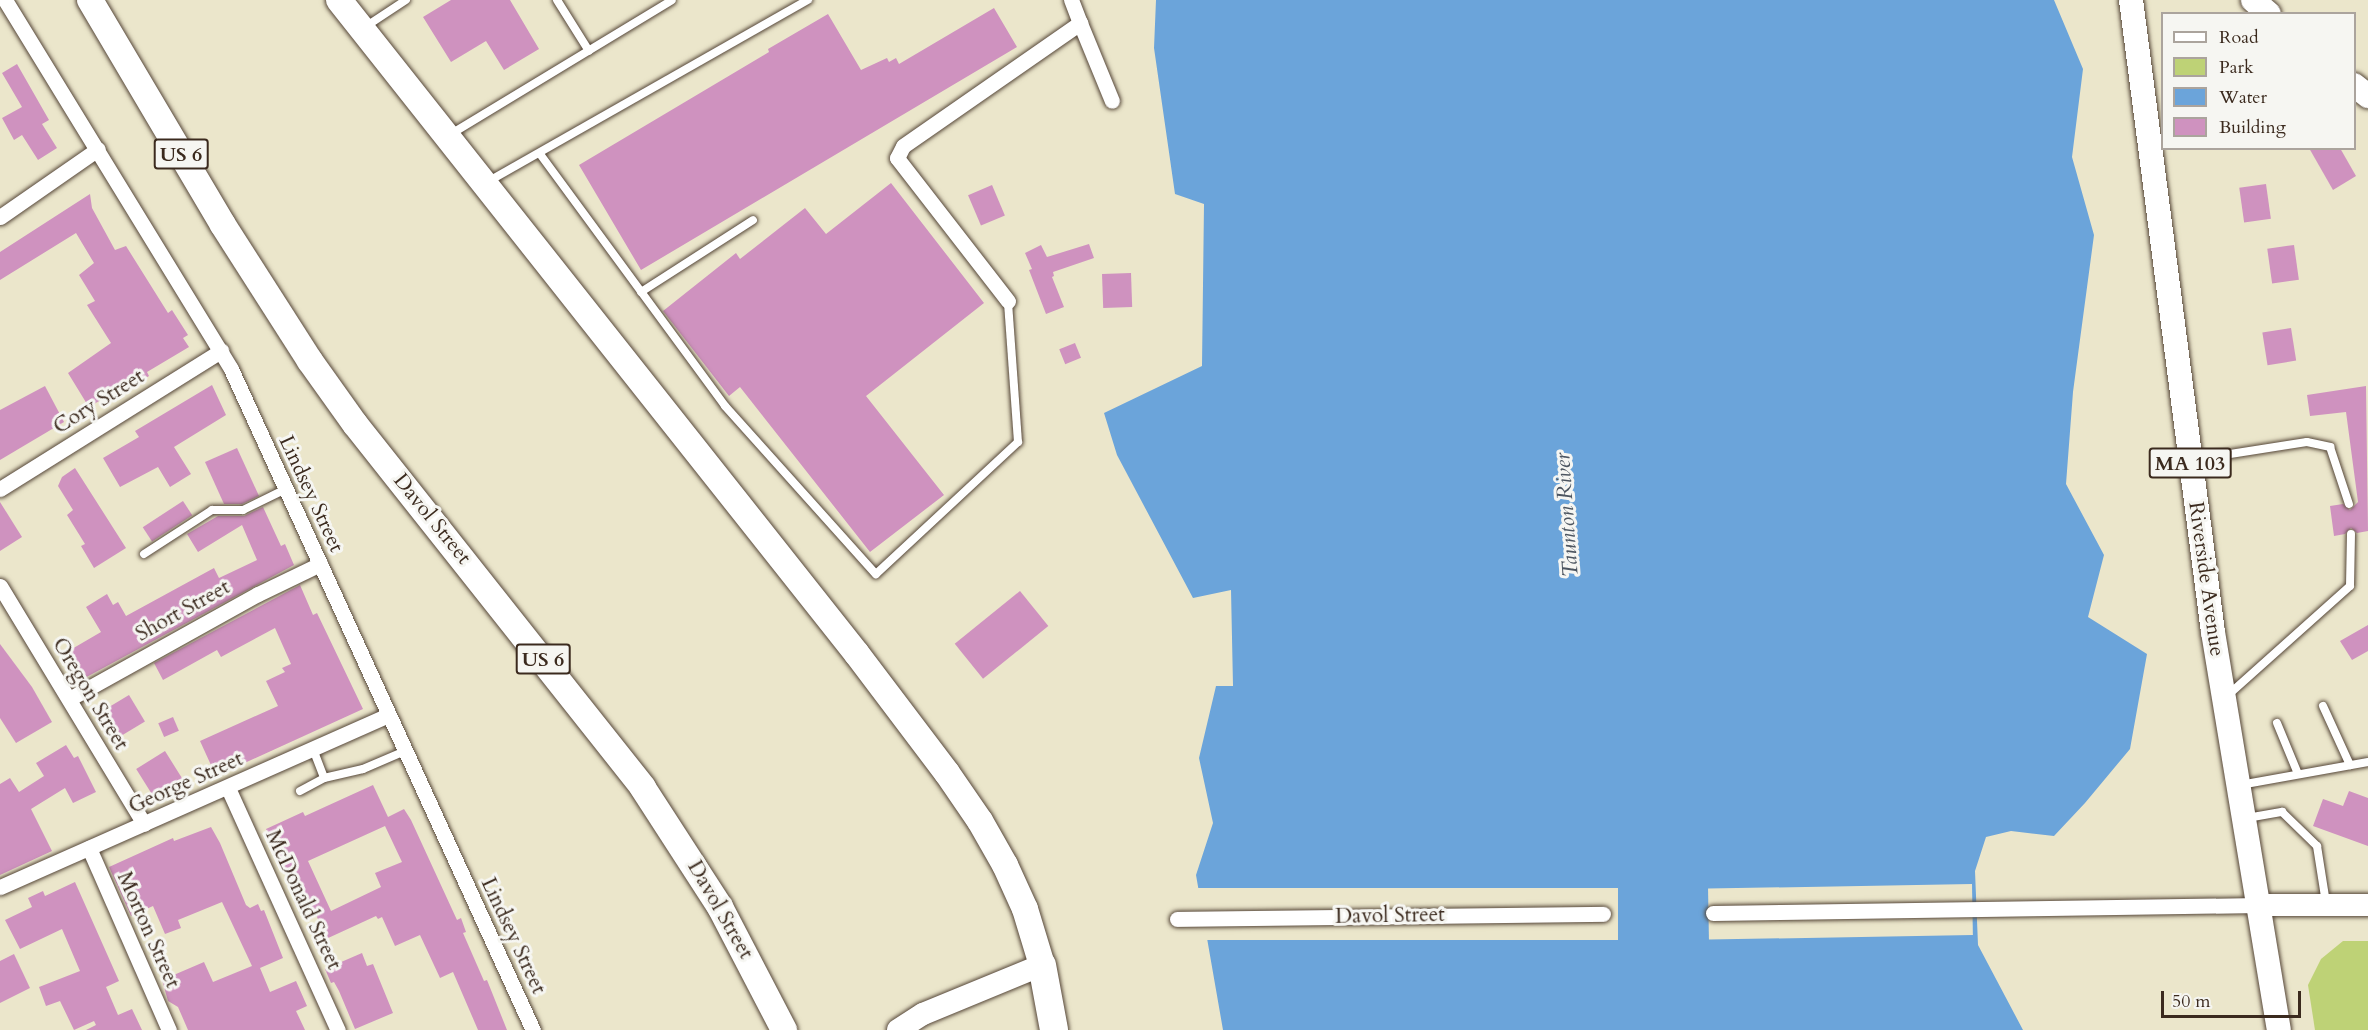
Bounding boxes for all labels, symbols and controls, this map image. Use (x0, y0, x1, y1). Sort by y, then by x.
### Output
legend (2161, 12, 2356, 150)
text: Road (2219, 25, 2259, 50)
text: Park (2219, 55, 2254, 80)
text: Water (2219, 85, 2267, 110)
text: Building (2219, 115, 2286, 140)
road number: US 6 (152, 137, 210, 171)
street label: Cory Street (49, 364, 149, 440)
street label: Lindsey Street (273, 432, 349, 556)
road number: MA 103 (2148, 446, 2232, 480)
water label: Taunton River (1549, 452, 1585, 578)
street label: Davol Street (388, 468, 476, 570)
street label: Riverside Avenue (2183, 500, 2229, 658)
street label: Short Street (131, 575, 235, 647)
street label: Oregon Street (47, 633, 133, 755)
road number: US 6 (514, 642, 572, 676)
street label: George Street (125, 747, 247, 819)
street label: McDonald Street (260, 826, 346, 974)
street label: Davol Street (682, 856, 758, 964)
street label: Morton Street (111, 868, 185, 992)
street label: Lindsey Street (475, 874, 551, 998)
street label: Davol Street (1335, 902, 1445, 930)
scale bar (2164, 979, 2304, 1017)
text: 50 m (2172, 989, 2211, 1014)

